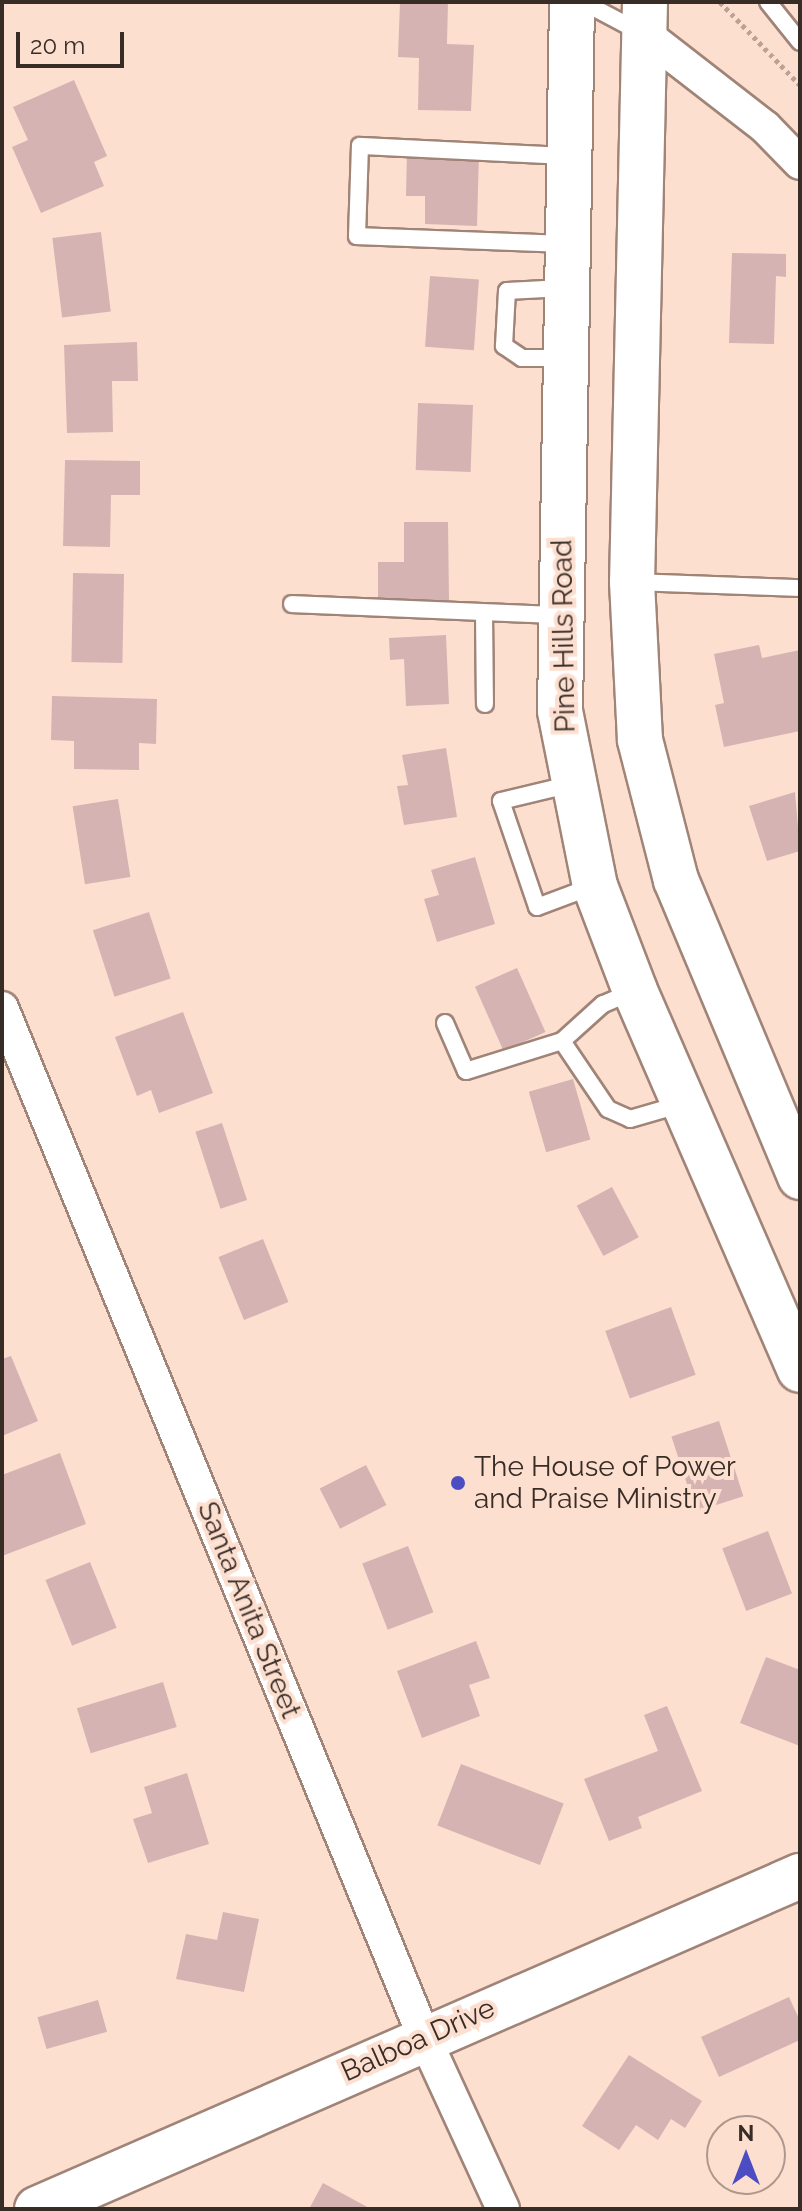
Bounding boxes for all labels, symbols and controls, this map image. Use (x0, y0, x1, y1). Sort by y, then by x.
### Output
scale bar (20, 16, 128, 66)
text: 20 m (30, 31, 85, 60)
street label: Pine Hills Road (546, 539, 582, 733)
place label: The House of Power and Praise Ministry (474, 1450, 736, 1516)
marker: The House of Power and Praise Ministry (449, 1474, 467, 1492)
street label: Santa Anita Street (190, 1497, 308, 1723)
street label: Balboa Drive (336, 1991, 500, 2089)
north arrow (706, 2115, 786, 2195)
text: N (738, 2120, 754, 2146)

